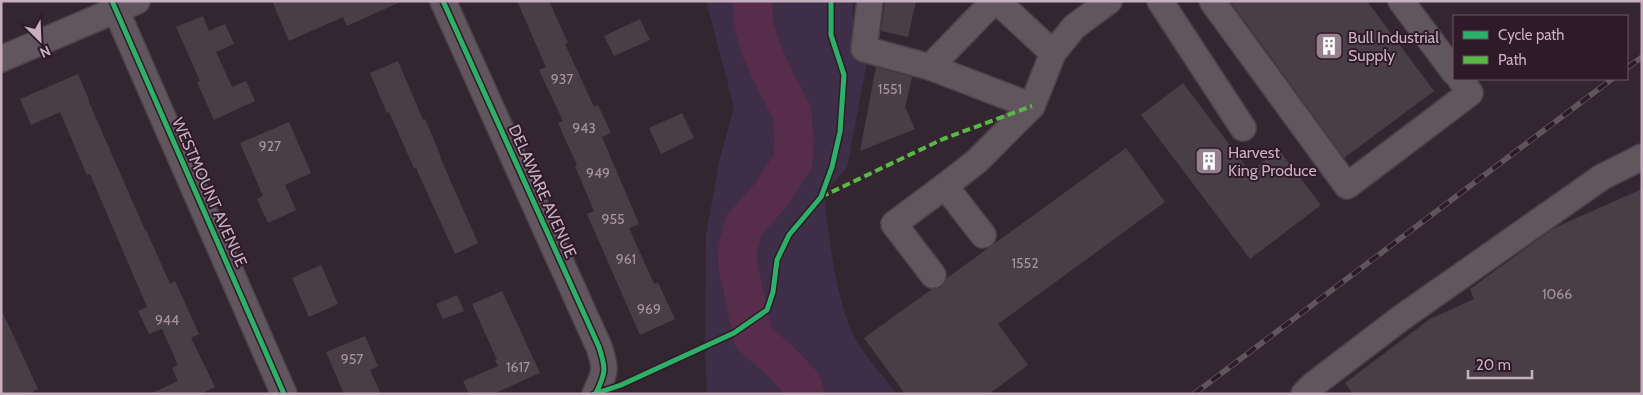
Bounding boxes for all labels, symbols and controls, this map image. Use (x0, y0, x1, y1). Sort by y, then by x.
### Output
north arrow (15, 15, 65, 65)
legend (1453, 15, 1628, 80)
text: Cycle path (1498, 26, 1564, 44)
place label: Bull Industrial Supply (1348, 28, 1439, 65)
building icon: Bull Industrial Supply (1314, 31, 1344, 61)
text: N (37, 42, 53, 62)
text: Path (1498, 51, 1527, 69)
house number: 937 (551, 70, 573, 88)
house number: 1551 (878, 80, 902, 98)
street label: WESTMOUNT AVENUE (168, 115, 251, 270)
house number: 943 (572, 119, 596, 137)
street label: DELAWARE AVENUE (505, 122, 580, 261)
house number: 927 (259, 137, 281, 155)
place label: Harvest King Produce (1228, 143, 1317, 180)
building icon: Harvest King Produce (1194, 146, 1224, 176)
house number: 949 (586, 164, 610, 182)
house number: 955 (601, 210, 625, 228)
house number: 961 (616, 250, 636, 268)
house number: 1552 (1011, 254, 1039, 272)
house number: 1066 (1542, 285, 1572, 303)
house number: 969 (637, 300, 661, 318)
house number: 944 (155, 311, 179, 329)
scale bar (1468, 348, 1532, 380)
house number: 957 (341, 350, 363, 368)
text: 20 m (1476, 356, 1511, 374)
house number: 1617 (506, 358, 530, 376)

